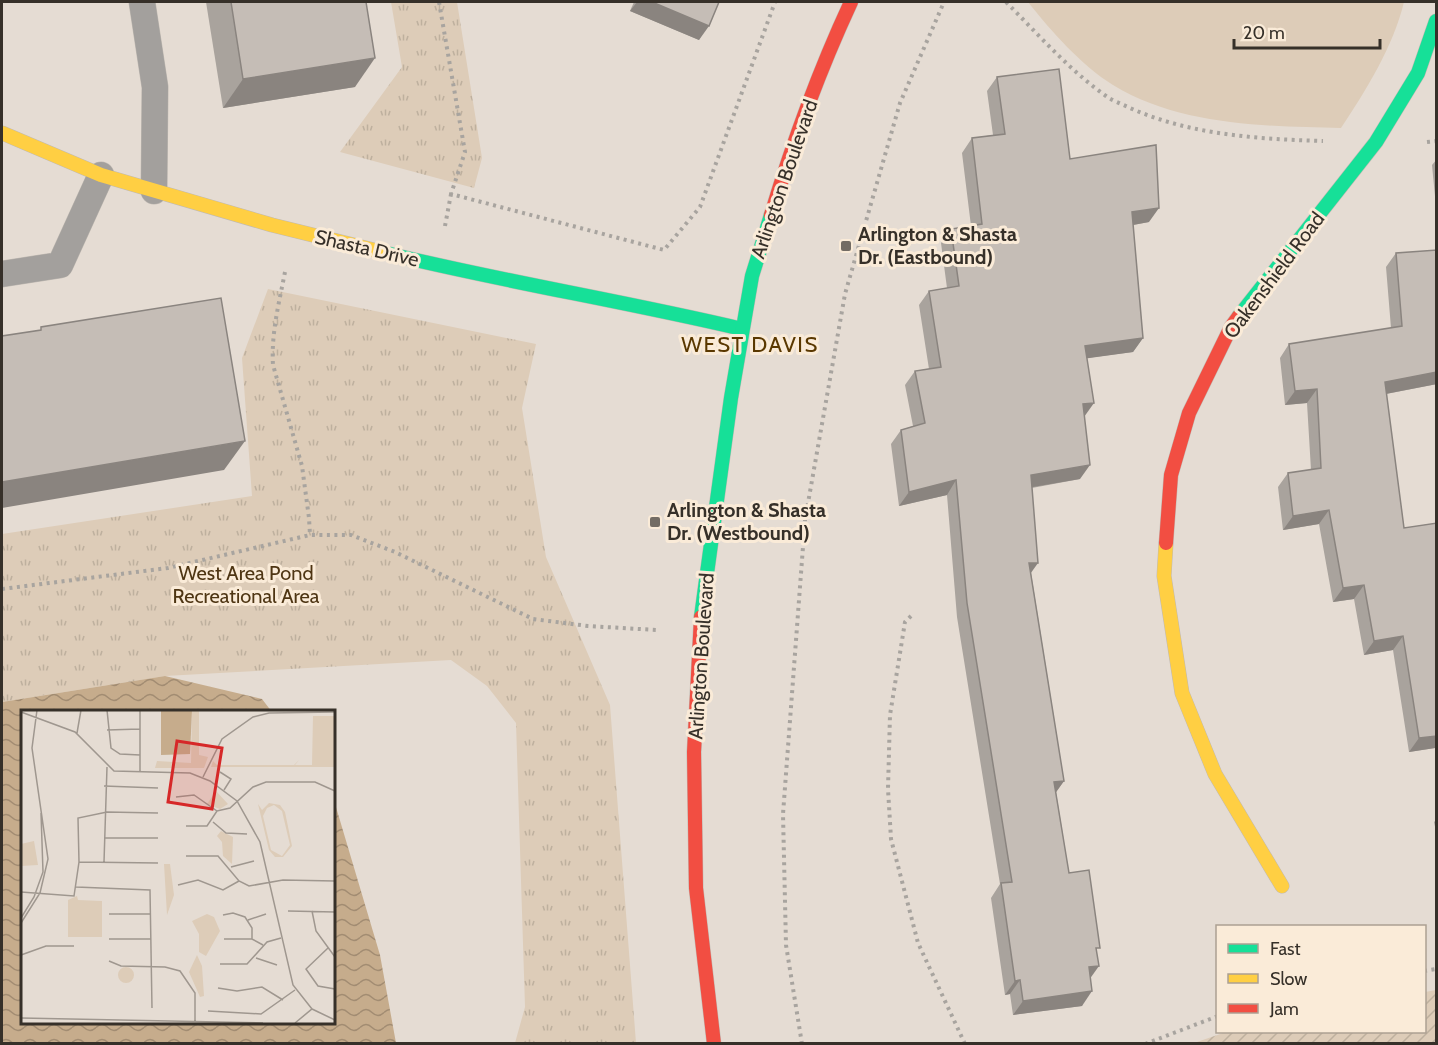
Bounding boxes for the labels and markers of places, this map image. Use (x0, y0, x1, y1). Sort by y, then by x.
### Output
place label: Arlington & Shasta Dr. (Eastbound) (858, 222, 1017, 269)
marker: Arlington & Shasta Dr. (Eastbound) (839, 239, 853, 253)
place label: Arlington & Shasta Dr. (Westbound) (667, 498, 826, 545)
marker: Arlington & Shasta Dr. (Westbound) (648, 515, 662, 529)

